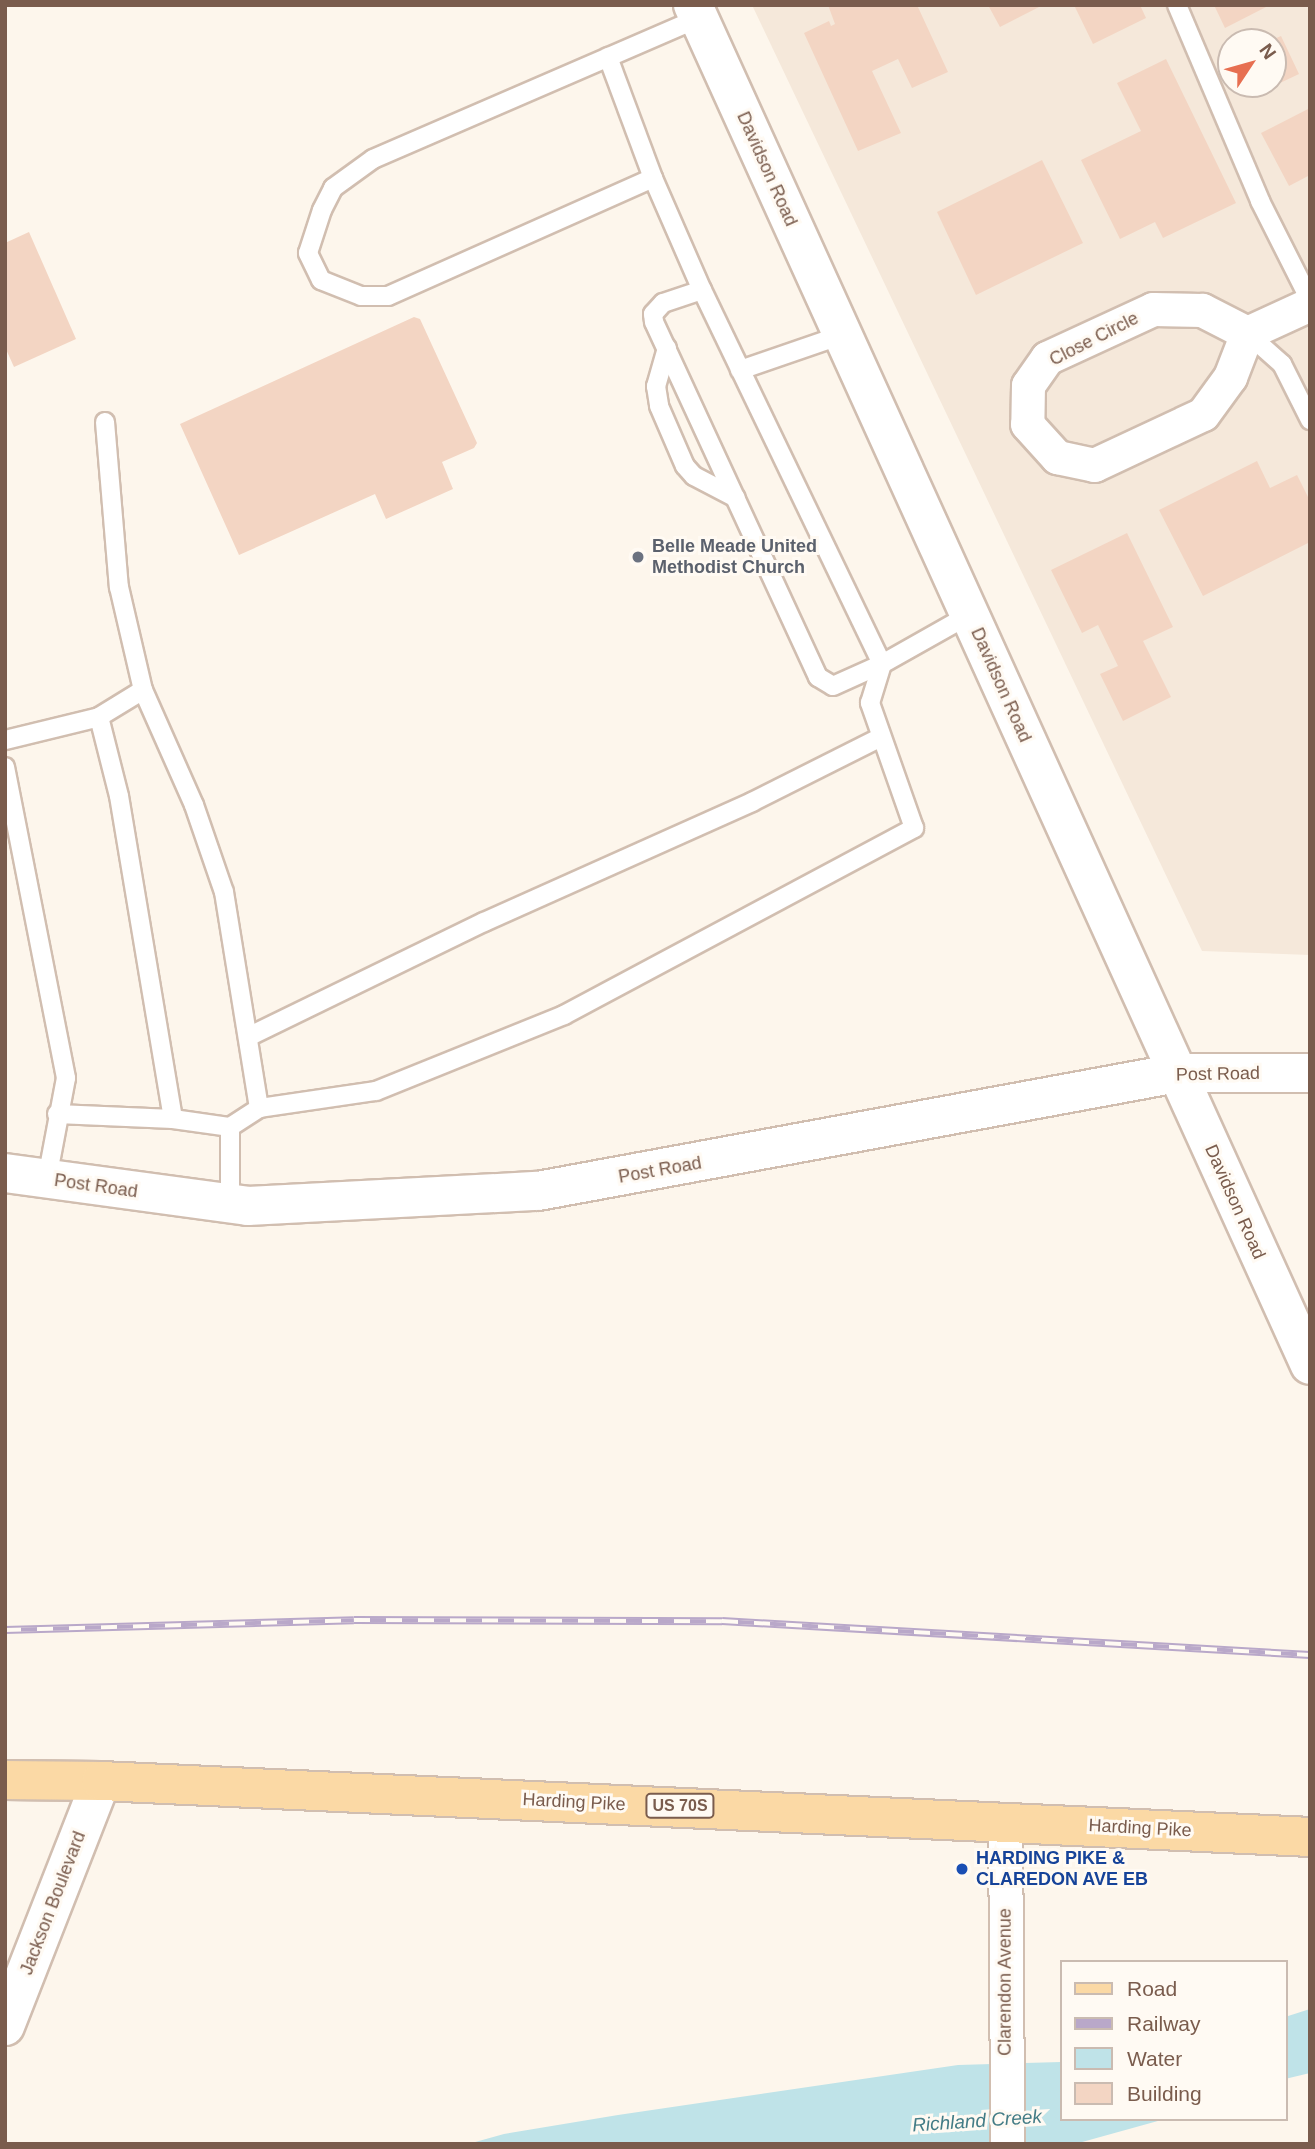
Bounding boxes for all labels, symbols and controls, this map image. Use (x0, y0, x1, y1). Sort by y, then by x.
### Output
north arrow (1217, 28, 1287, 98)
text: N (1255, 40, 1280, 63)
street label: Davidson Road (732, 108, 802, 230)
street label: Close Circle (1046, 307, 1142, 371)
place label: Belle Meade United Methodist Church (652, 536, 817, 578)
marker: Belle Meade United Methodist Church (630, 549, 646, 565)
street label: Davidson Road (966, 624, 1036, 746)
street label: Post Road (1176, 1062, 1260, 1086)
street label: Davidson Road (1200, 1141, 1270, 1263)
street label: Post Road (617, 1152, 703, 1188)
street label: Post Road (53, 1169, 139, 1203)
street label: Harding Pike (522, 1789, 626, 1815)
road number: US 70S (645, 1794, 715, 1818)
street label: Harding Pike (1088, 1815, 1192, 1841)
street label: Jackson Boulevard (16, 1828, 90, 1978)
place label: HARDING PIKE & CLAREDON AVE EB (976, 1848, 1149, 1890)
marker: HARDING PIKE & CLAREDON AVE EB (954, 1861, 970, 1877)
street label: Clarendon Avenue (994, 1908, 1016, 2056)
legend (1060, 1960, 1287, 2121)
text: Road (1127, 1977, 1177, 2000)
text: Railway (1127, 2012, 1201, 2035)
text: Water (1127, 2047, 1182, 2070)
text: Building (1127, 2082, 1202, 2105)
water label: Richland Creek (911, 2105, 1043, 2137)

